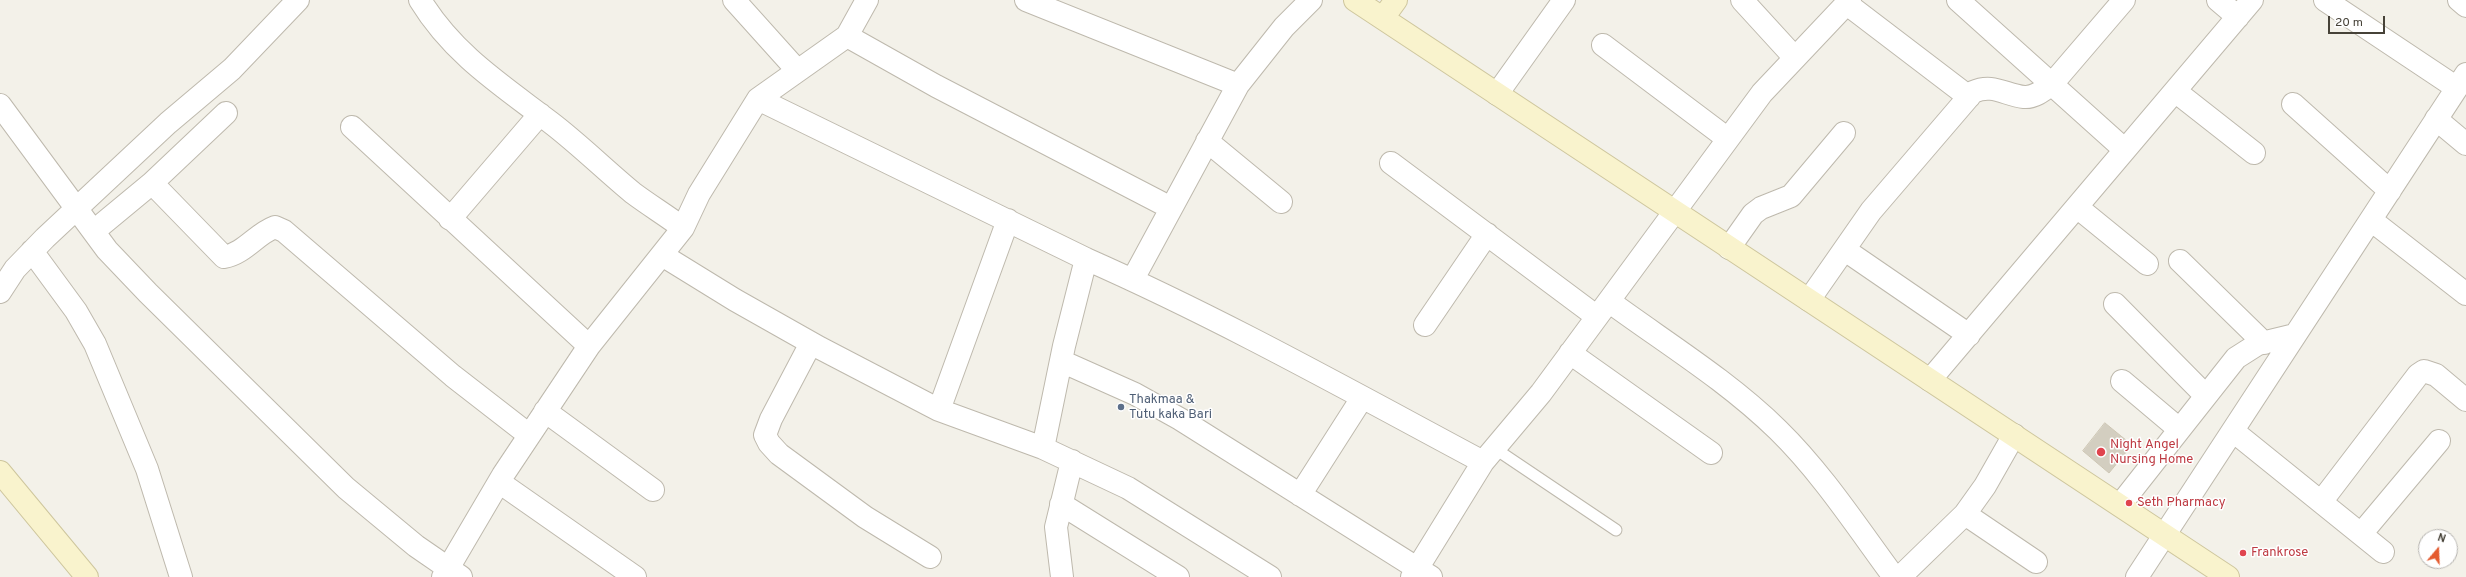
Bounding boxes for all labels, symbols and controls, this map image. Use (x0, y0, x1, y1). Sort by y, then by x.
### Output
scale bar (2330, 8, 2387, 34)
text: 20 m (2335, 15, 2363, 31)
place label: Thakmaa & Tutu kaka Bari (1129, 392, 1212, 423)
marker: Thakmaa & Tutu kaka Bari (1116, 402, 1126, 412)
place label: Night Angel Nursing Home (2110, 437, 2193, 468)
marker: Night Angel Nursing Home (2095, 446, 2107, 458)
place label: Seth Pharmacy (2137, 495, 2226, 511)
marker: Seth Pharmacy (2124, 498, 2134, 508)
north arrow (2418, 529, 2458, 569)
text: N (2436, 531, 2448, 547)
place label: Frankrose (2251, 545, 2308, 561)
marker: Frankrose (2238, 548, 2248, 558)

